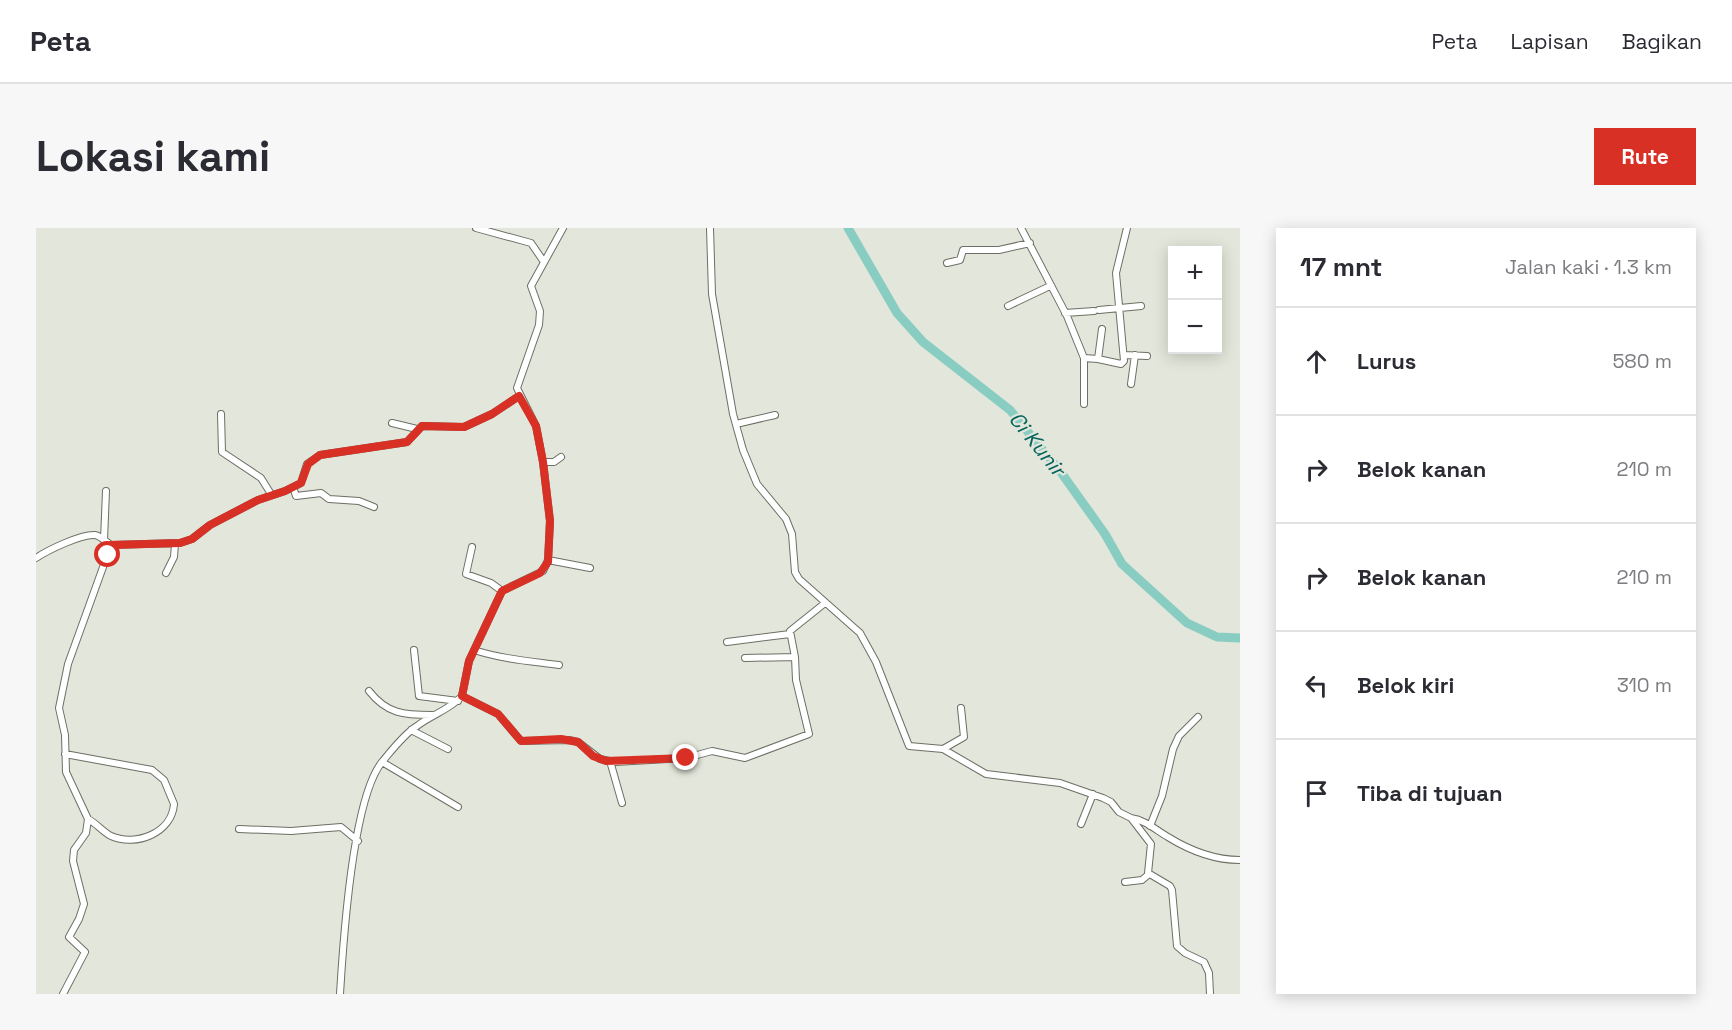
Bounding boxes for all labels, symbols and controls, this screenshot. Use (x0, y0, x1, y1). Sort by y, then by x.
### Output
text: Peta (30, 23, 91, 59)
text: Peta (1432, 28, 1478, 55)
text: Lapisan (1511, 28, 1589, 55)
text: Bagikan (1622, 28, 1702, 55)
button: Rute (1594, 128, 1696, 185)
text: Lokasi kami (36, 130, 270, 183)
map controls (1168, 246, 1222, 354)
button: + (1168, 246, 1222, 300)
text: 17 mnt (1300, 250, 1382, 284)
text: Jalan kaki · 1.3 km (1505, 254, 1672, 280)
button: − (1168, 300, 1222, 354)
icon: ahead (1300, 345, 1333, 378)
text: Lurus (1357, 347, 1416, 375)
text: 580 m (1612, 348, 1672, 374)
water label: Ci Kunir (1003, 406, 1073, 483)
icon: right (1300, 453, 1333, 486)
text: Belok kanan (1357, 455, 1486, 483)
text: 210 m (1616, 456, 1672, 482)
route start (94, 541, 120, 567)
icon: right (1300, 561, 1333, 594)
text: Belok kanan (1357, 563, 1486, 591)
text: 210 m (1616, 564, 1672, 590)
icon: left (1300, 669, 1333, 702)
text: Belok kiri (1357, 671, 1454, 699)
text: 310 m (1617, 672, 1672, 698)
route end (672, 744, 698, 770)
icon: arrive (1300, 777, 1333, 810)
text: Tiba di tujuan (1357, 779, 1503, 807)

